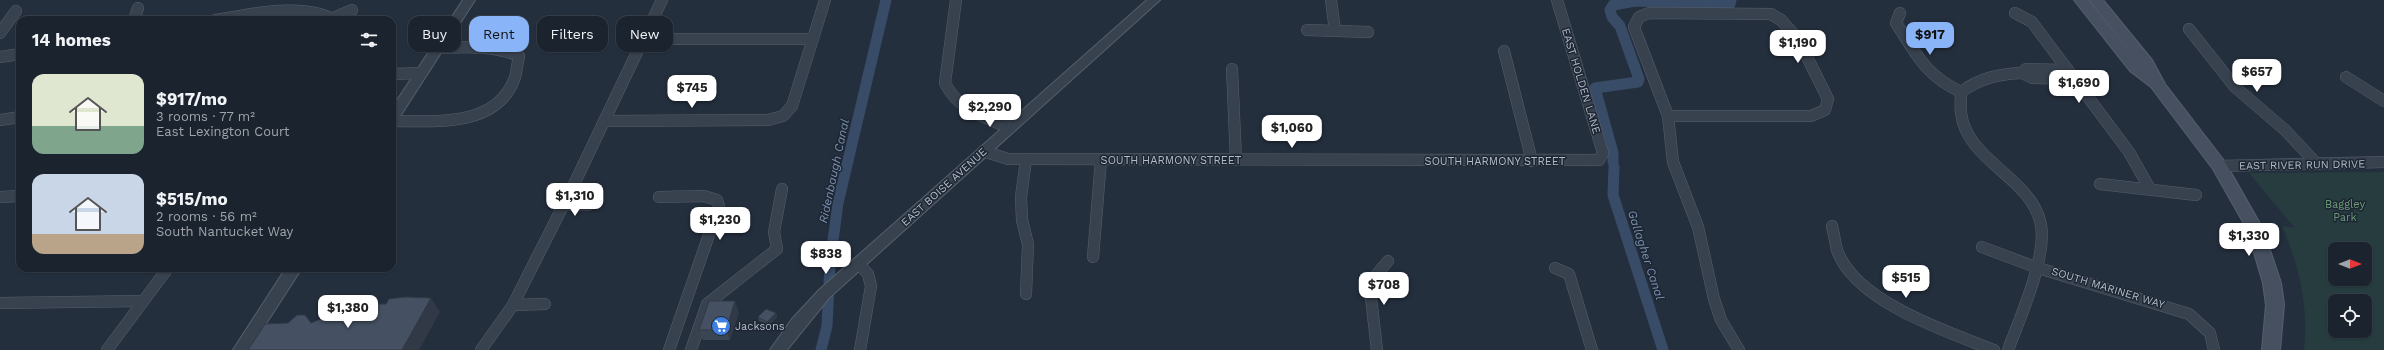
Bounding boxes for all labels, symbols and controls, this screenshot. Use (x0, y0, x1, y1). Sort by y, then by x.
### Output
chip: Buy (408, 16, 461, 52)
chip: Rent (469, 16, 529, 52)
chip: Filters (537, 16, 608, 52)
chip: New (616, 16, 673, 52)
pin: $917 (1906, 22, 1954, 56)
street label: EAST HOLDEN LANE (1559, 27, 1603, 135)
text: $917 (1915, 27, 1945, 42)
icon: filters (358, 29, 380, 51)
text: 14 homes (32, 30, 111, 50)
pin: $1,190 (1765, 30, 1831, 64)
text: $1,190 (1779, 35, 1817, 50)
pin: $657 (2233, 59, 2281, 93)
text: $657 (2241, 64, 2273, 79)
pin: $1,690 (2046, 70, 2112, 104)
pin: $745 (668, 75, 716, 109)
text: $1,690 (2058, 75, 2100, 90)
text: $745 (676, 80, 708, 95)
text: $917/mo (156, 89, 227, 109)
icon: home (64, 90, 112, 138)
pin: $2,290 (957, 94, 1023, 128)
text: $2,290 (968, 99, 1012, 114)
text: 3 rooms · 77 m² (156, 109, 255, 124)
pin: $1,060 (1259, 115, 1325, 149)
water label: Ridenbaugh Canal (816, 117, 852, 224)
text: $1,060 (1271, 120, 1313, 135)
text: East Lexington Court (156, 124, 289, 139)
street label: EAST BOISE AVENUE (899, 145, 989, 229)
street label: SOUTH HARMONY STREET (1101, 154, 1242, 167)
street label: SOUTH HARMONY STREET (1425, 155, 1566, 168)
street label: EAST RIVER RUN DRIVE (2239, 157, 2365, 173)
pin: $1,310 (542, 183, 608, 217)
text: $1,310 (555, 188, 595, 203)
text: $515/mo (156, 189, 228, 209)
icon: home (64, 190, 112, 238)
park label: Baggley Park (2325, 198, 2365, 224)
pin: $1,230 (687, 207, 753, 241)
water label: Gallagher Canal (1625, 208, 1667, 302)
text: 2 rooms · 56 m² (156, 209, 257, 224)
text: $1,230 (699, 212, 741, 227)
pin: $1,330 (2216, 223, 2282, 257)
text: South Nantucket Way (156, 224, 293, 239)
text: $1,330 (2228, 228, 2270, 243)
pin: $838 (802, 241, 850, 275)
north arrow (2328, 242, 2372, 286)
map controls (2328, 242, 2372, 338)
text: $838 (810, 246, 842, 261)
pin: $515 (1882, 265, 1930, 299)
street label: SOUTH MARINER WAY (2050, 265, 2167, 312)
text: $515 (1891, 270, 1921, 285)
pin: $708 (1360, 272, 1408, 306)
text: $708 (1368, 277, 1400, 292)
button: locate (2328, 294, 2372, 338)
pin: $1,380 (315, 295, 381, 329)
text: $1,380 (327, 300, 369, 315)
supermarket icon: Jacksons (710, 315, 732, 337)
place label: Jacksons (735, 320, 785, 333)

